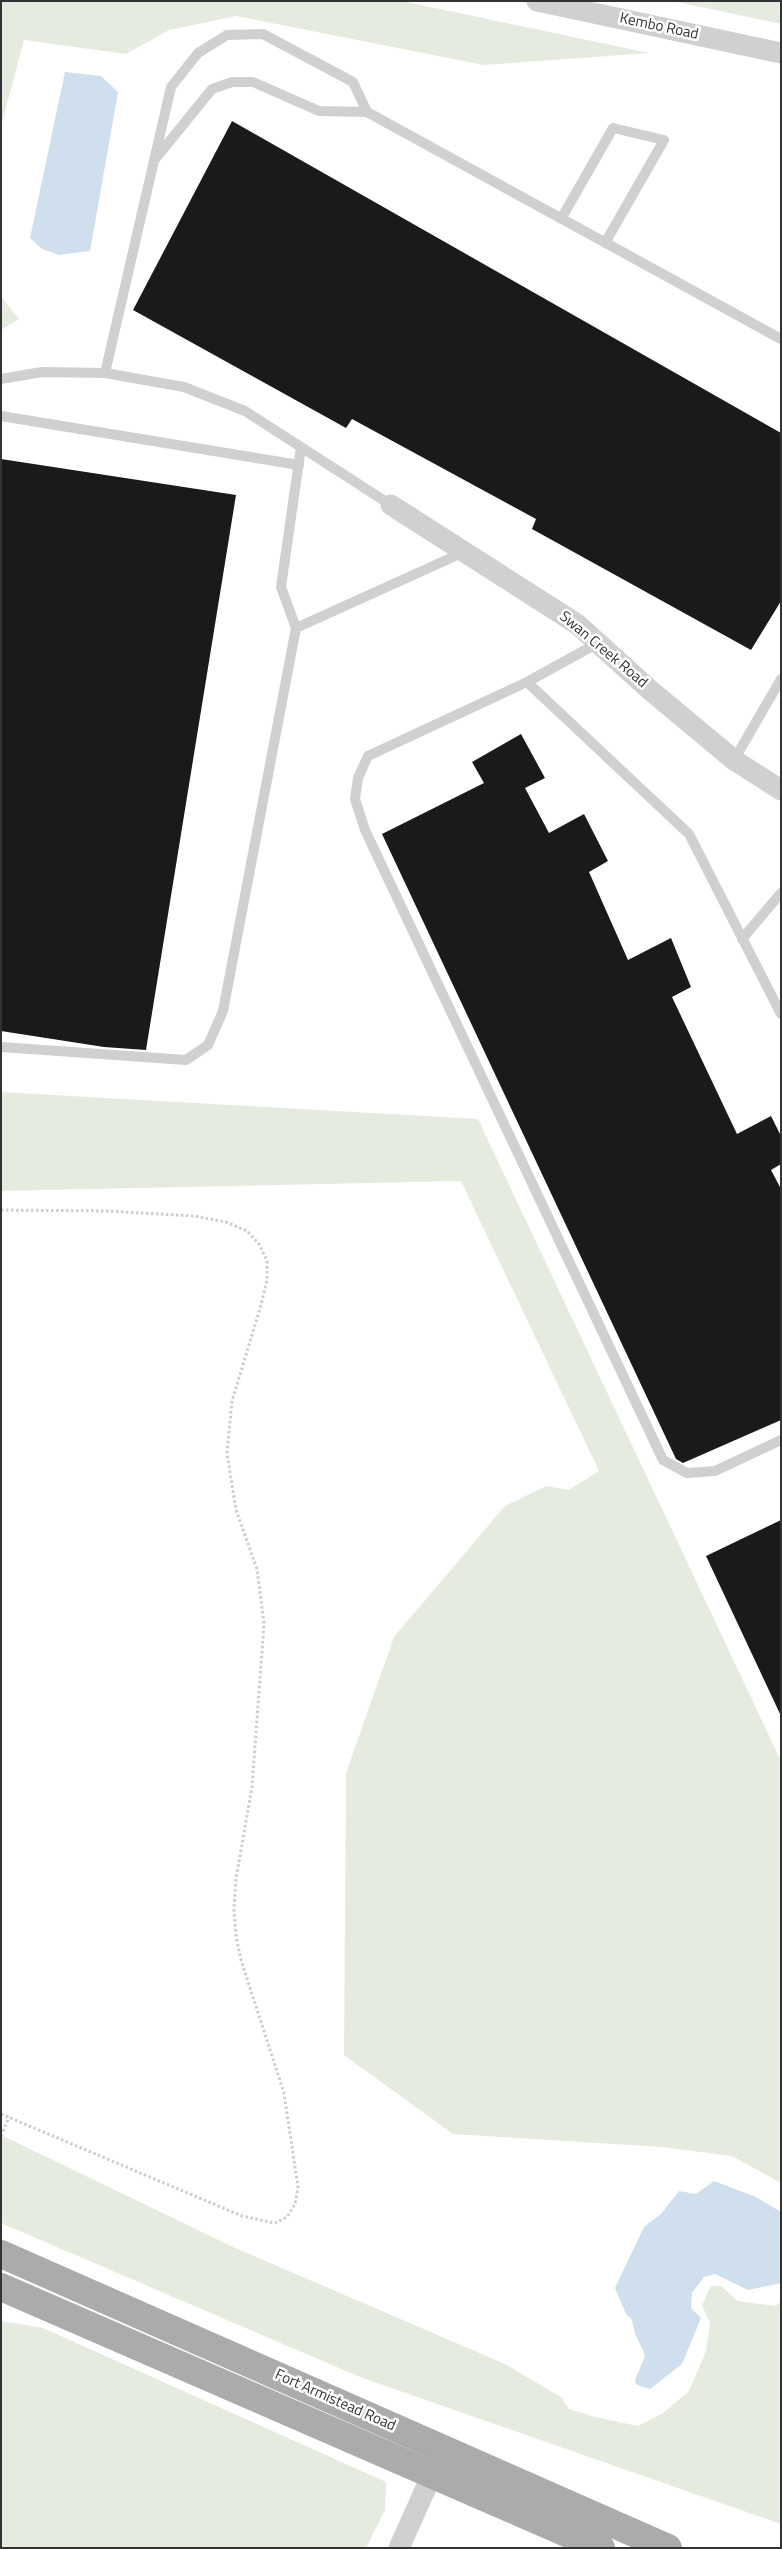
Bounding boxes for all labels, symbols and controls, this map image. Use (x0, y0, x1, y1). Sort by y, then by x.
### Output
street label: Kembo Road (618, 10, 700, 44)
street label: Swan Creek Road (555, 608, 651, 692)
street label: Fort Armistead Road (272, 2366, 398, 2436)

